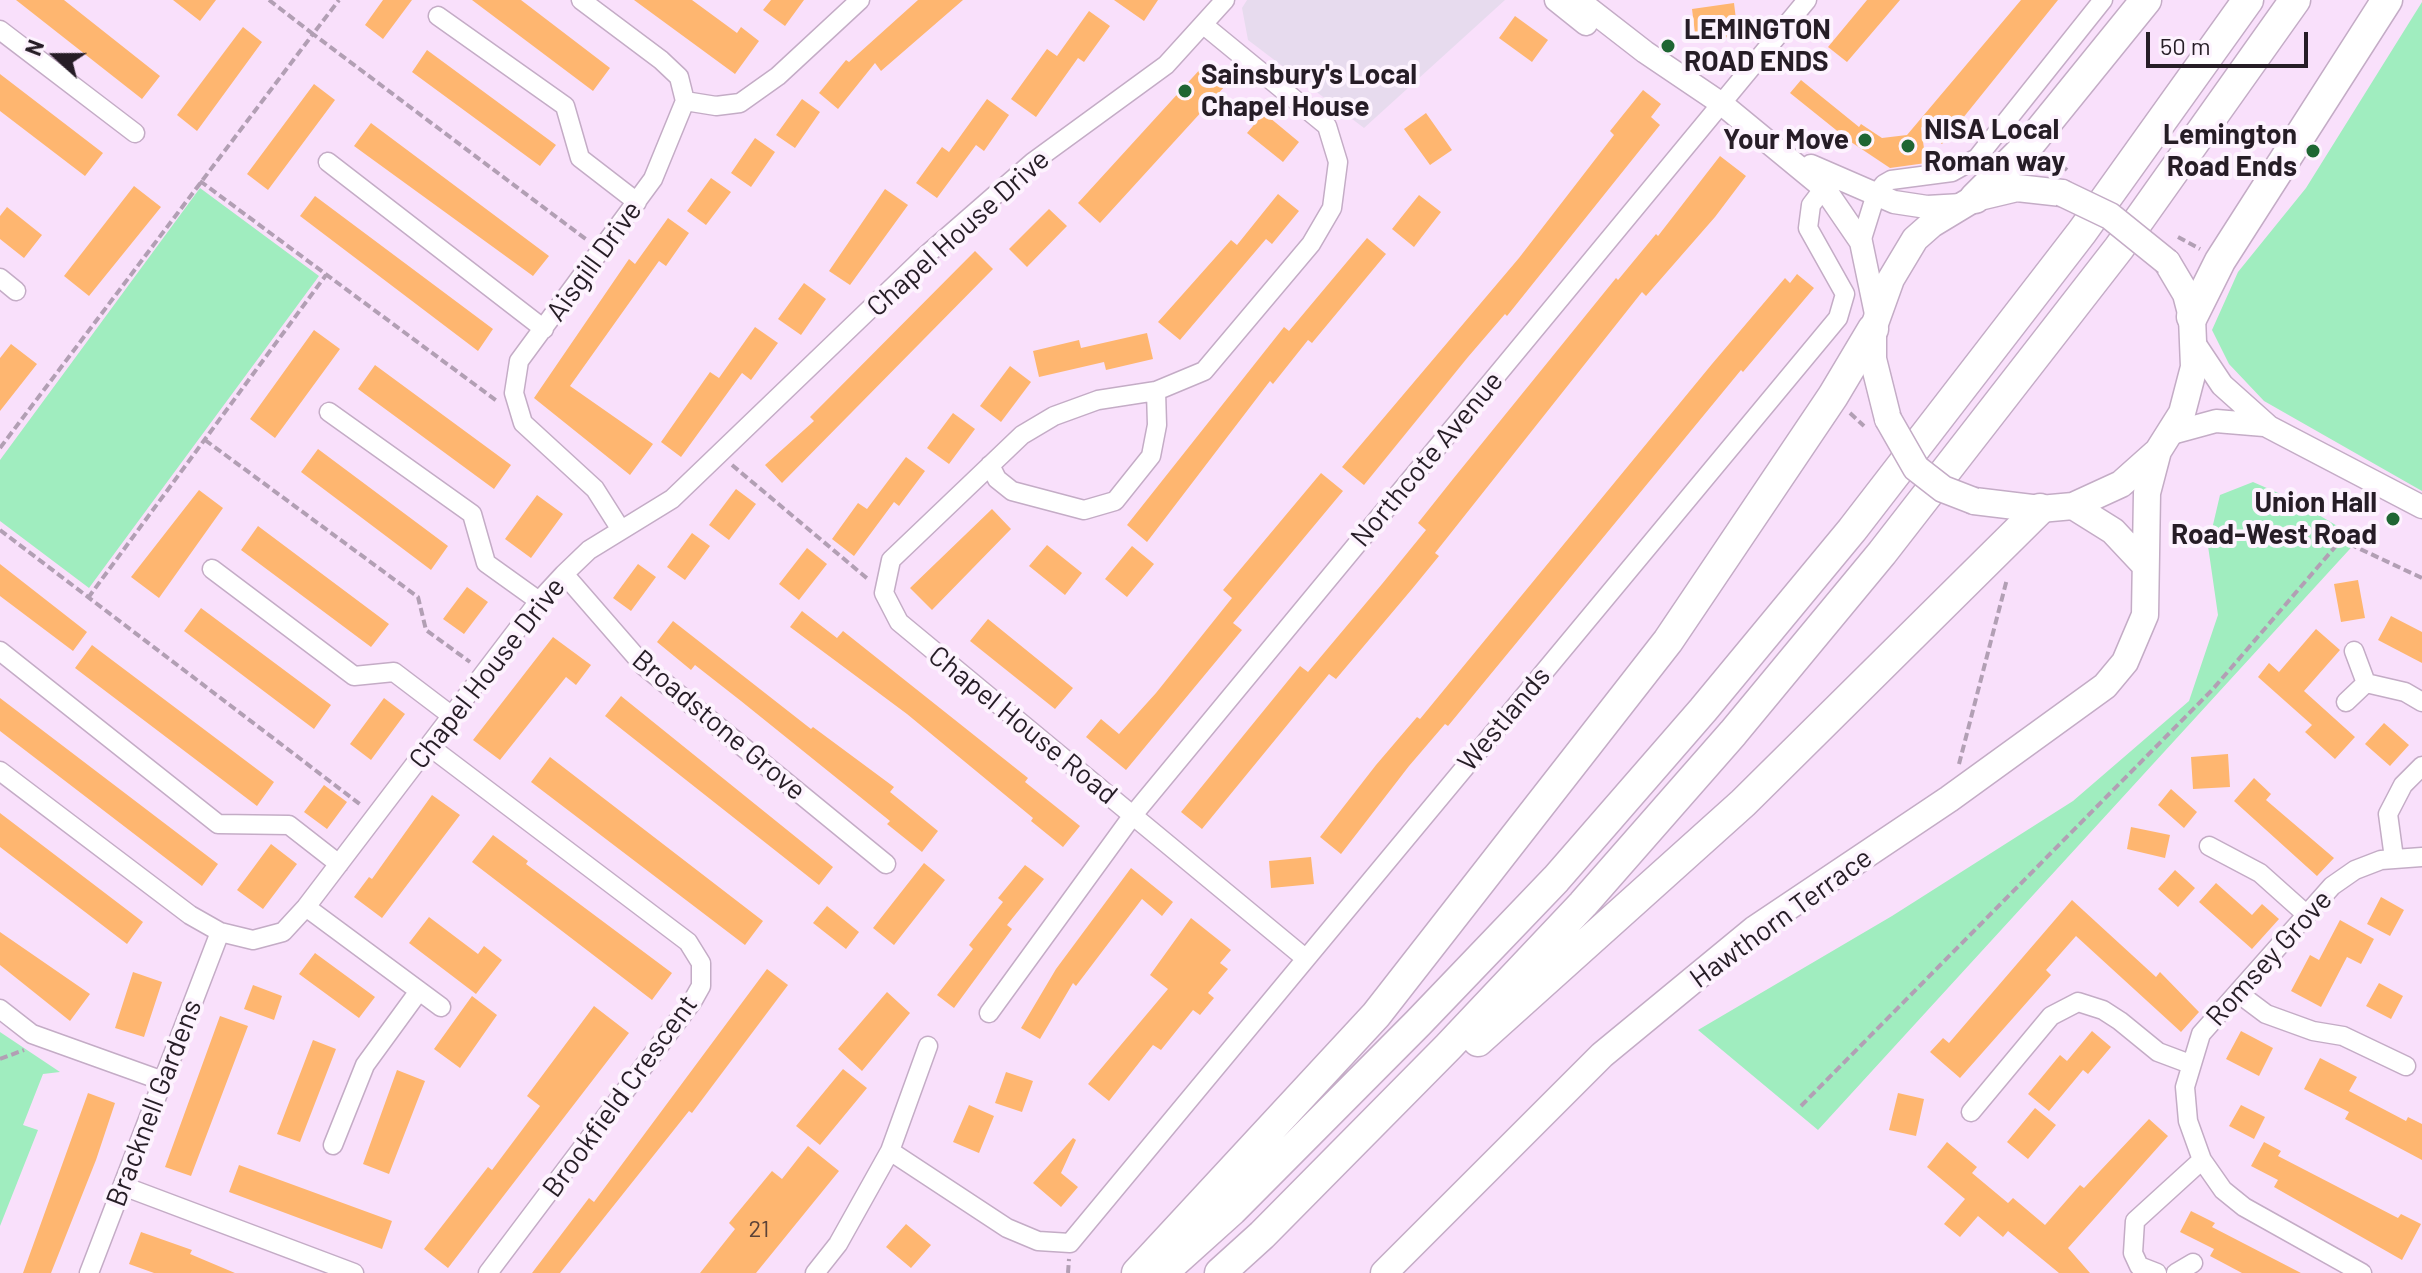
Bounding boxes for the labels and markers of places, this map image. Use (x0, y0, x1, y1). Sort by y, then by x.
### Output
place label: LEMINGTON ROAD ENDS (1684, 13, 1831, 79)
marker: LEMINGTON ROAD ENDS (1659, 37, 1677, 55)
place label: Sainsbury's Local Chapel House (1201, 58, 1417, 124)
marker: Sainsbury's Local Chapel House (1176, 82, 1194, 100)
place label: NISA Local Roman way (1924, 113, 2065, 179)
place label: Lemington Road Ends (2163, 118, 2297, 184)
place label: Your Move (1723, 123, 1849, 157)
marker: Your Move (1856, 131, 1874, 149)
marker: NISA Local Roman way (1899, 137, 1917, 155)
marker: Lemington Road Ends (2304, 142, 2322, 160)
place label: Union Hall Road-West Road (2171, 486, 2377, 552)
marker: Union Hall Road-West Road (2384, 510, 2402, 528)

